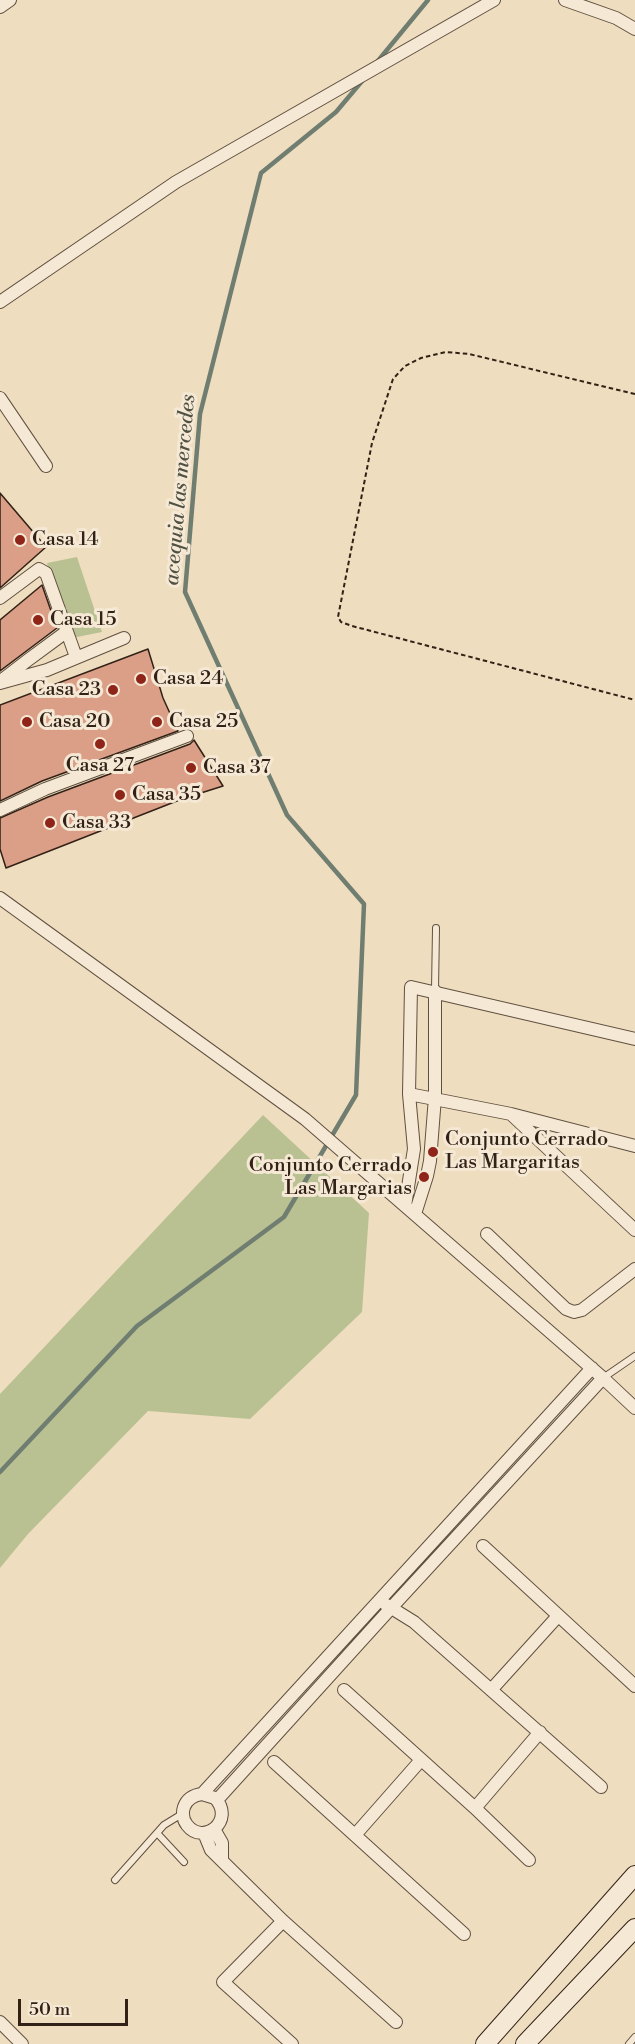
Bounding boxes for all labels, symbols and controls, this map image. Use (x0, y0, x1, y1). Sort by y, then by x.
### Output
water label: acequia las mercedes (160, 393, 202, 587)
place label: Casa 14 (32, 528, 99, 552)
marker: Casa 14 (13, 533, 27, 547)
place label: Casa 15 (50, 608, 116, 632)
marker: Casa 15 (31, 613, 45, 627)
place label: Casa 24 (153, 667, 223, 691)
marker: Casa 24 (134, 672, 148, 686)
place label: Casa 23 (32, 678, 101, 702)
marker: Casa 23 (106, 683, 120, 697)
place label: Casa 20 (39, 710, 111, 734)
place label: Casa 25 (169, 710, 238, 734)
marker: Casa 20 (20, 715, 34, 729)
marker: Casa 25 (150, 715, 164, 729)
marker: Casa 27 (93, 737, 107, 751)
place label: Casa 27 (66, 754, 134, 778)
place label: Casa 37 (203, 756, 271, 780)
marker: Casa 37 (184, 761, 198, 775)
place label: Casa 35 (132, 783, 201, 807)
marker: Casa 35 (113, 788, 127, 802)
place label: Casa 33 (62, 811, 131, 835)
marker: Casa 33 (43, 816, 57, 830)
place label: Conjunto Cerrado Las Margaritas (445, 1128, 608, 1175)
marker: Conjunto Cerrado Las Margaritas (426, 1145, 440, 1159)
place label: Conjunto Cerrado Las Margarias (249, 1154, 412, 1201)
marker: Conjunto Cerrado Las Margarias (417, 1170, 431, 1184)
scale bar (21, 1987, 130, 2025)
text: 50 m (29, 1998, 70, 2021)

